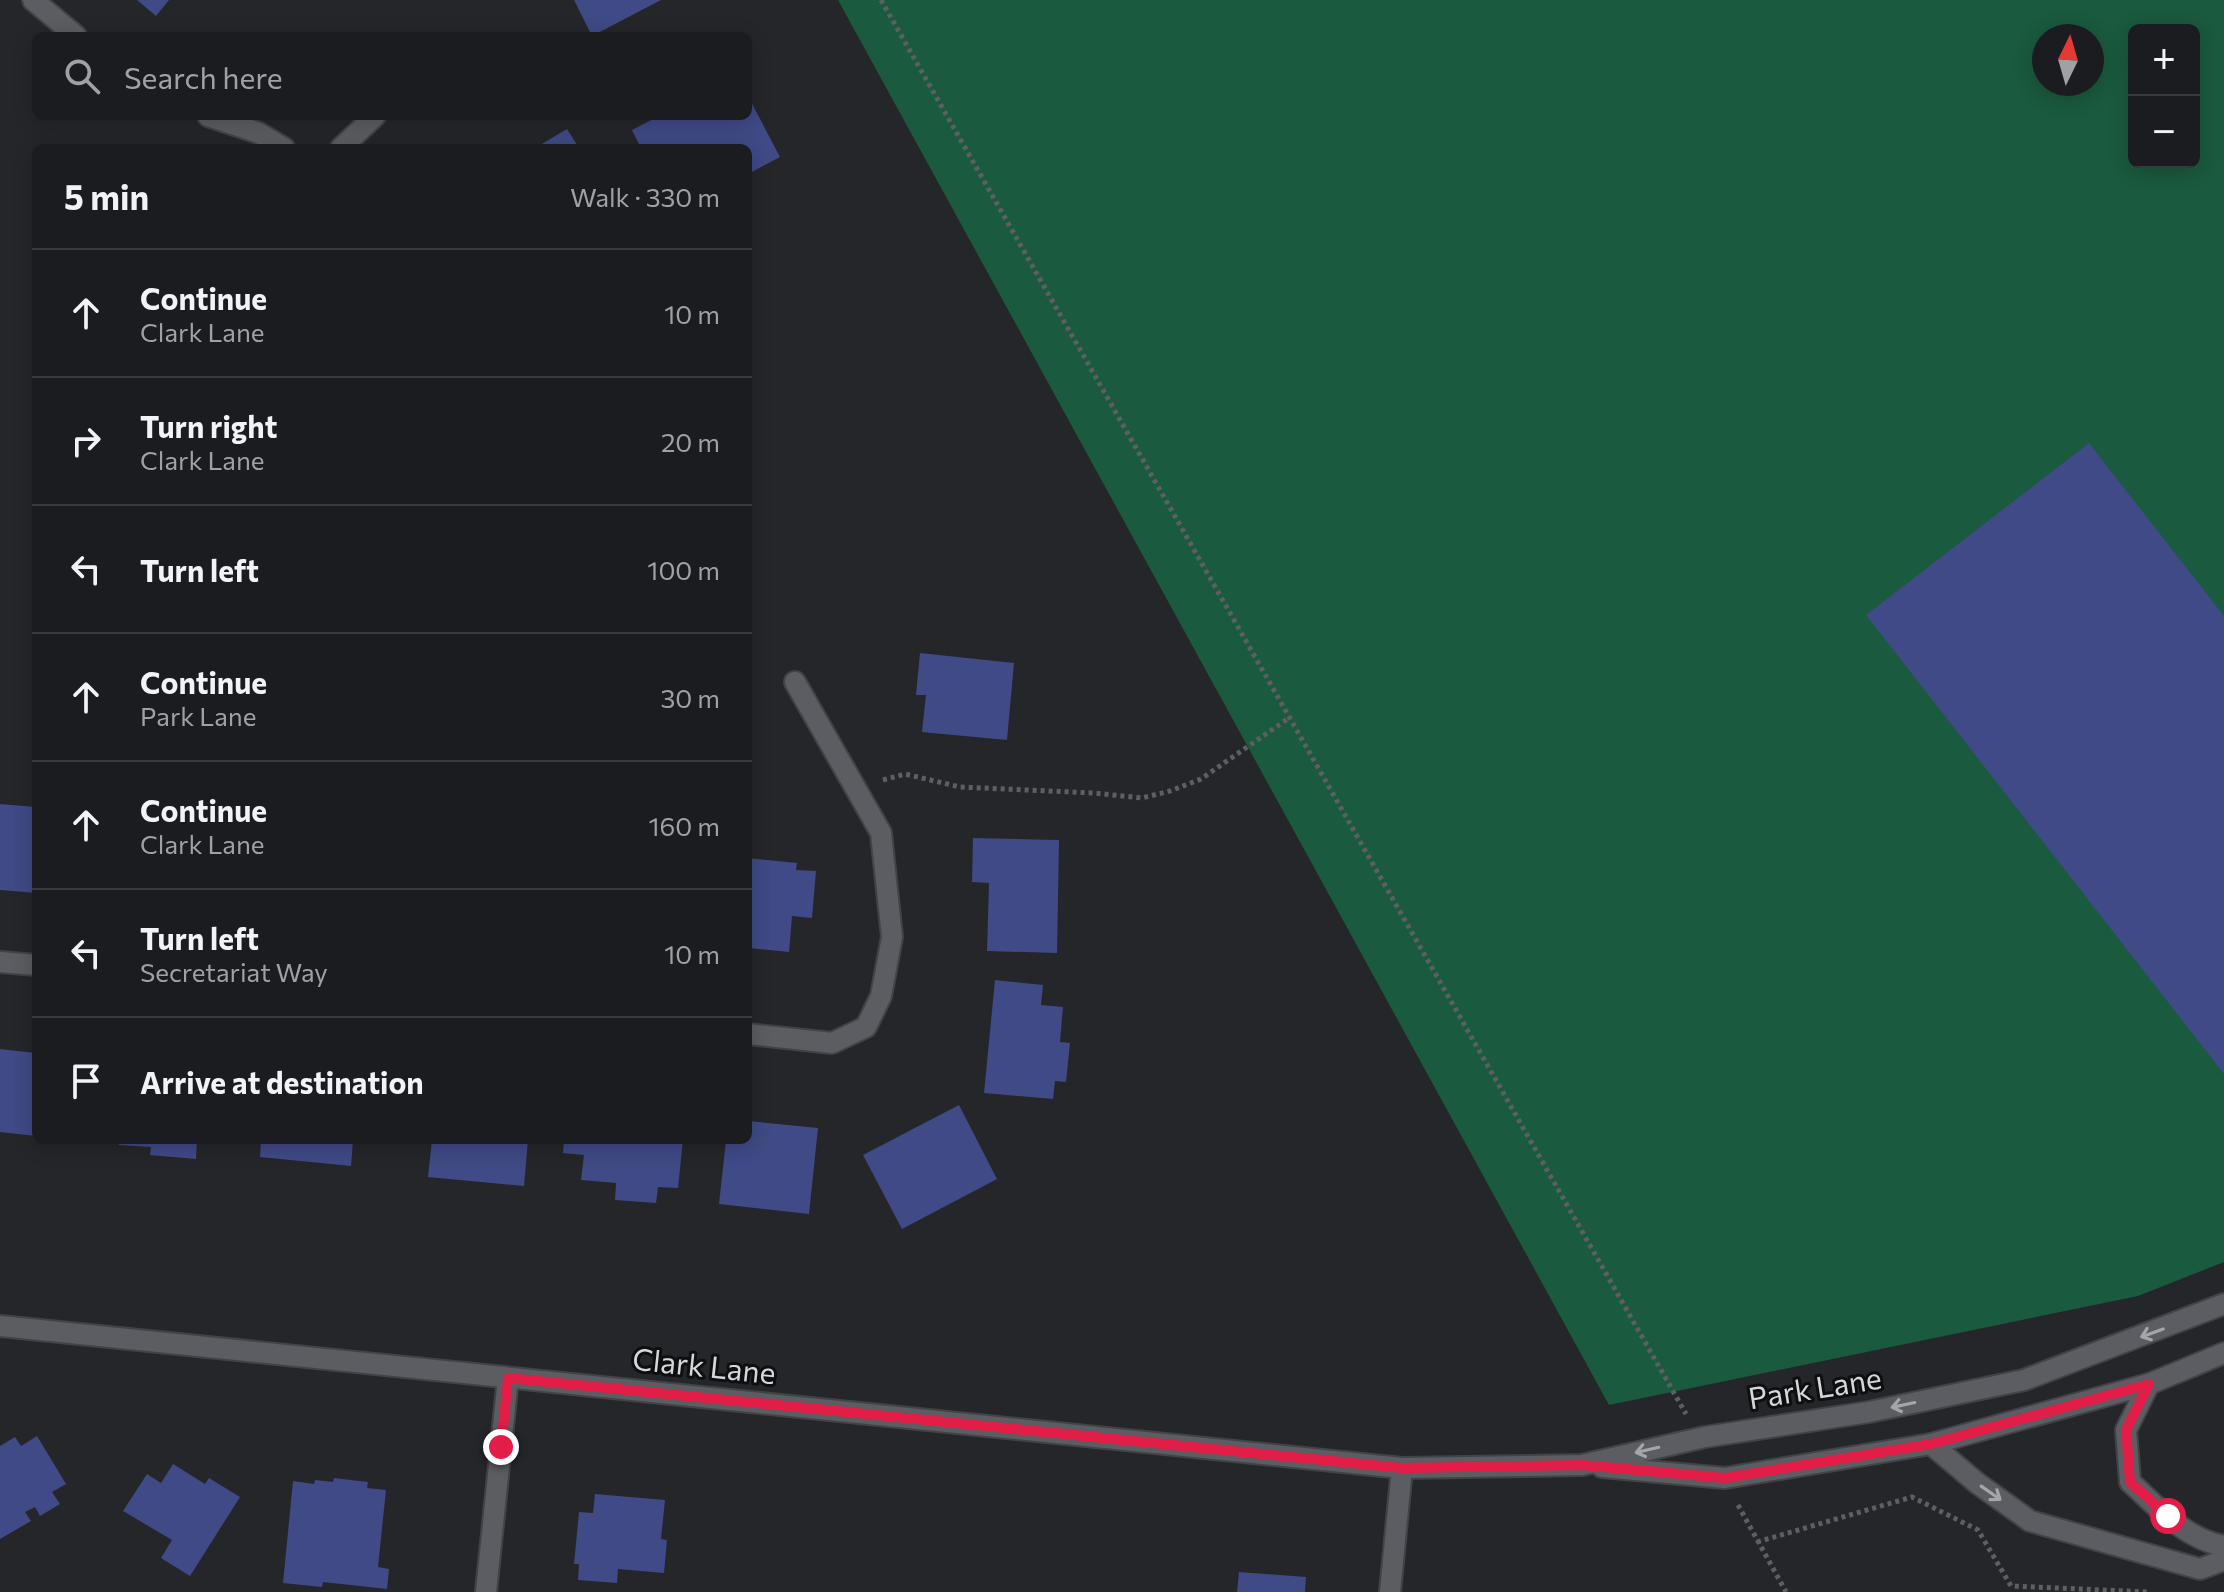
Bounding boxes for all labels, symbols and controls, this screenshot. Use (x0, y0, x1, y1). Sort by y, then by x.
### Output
north arrow (2032, 24, 2104, 96)
map controls (2128, 24, 2200, 168)
button: + (2128, 24, 2200, 96)
search box (32, 32, 752, 120)
icon: search (60, 54, 104, 98)
text: Search here (124, 58, 283, 95)
button: − (2128, 96, 2200, 168)
text: 5 min (64, 175, 149, 217)
text: Walk · 330 m (570, 181, 720, 212)
text: Continue (140, 279, 267, 316)
icon: ahead (64, 291, 108, 335)
text: 10 m (664, 298, 720, 329)
text: Clark Lane (140, 316, 265, 347)
text: Turn right (140, 407, 277, 444)
icon: right (64, 419, 108, 463)
text: 20 m (661, 426, 720, 457)
text: Clark Lane (140, 444, 265, 475)
icon: left (64, 547, 108, 591)
text: Turn left (140, 551, 259, 588)
text: 100 m (647, 554, 720, 585)
text: Continue (140, 663, 267, 700)
icon: ahead (64, 675, 108, 719)
text: 30 m (661, 682, 720, 713)
text: Park Lane (140, 700, 256, 731)
text: Continue (140, 791, 267, 828)
icon: ahead (64, 803, 108, 847)
text: 160 m (648, 810, 720, 841)
text: Clark Lane (140, 828, 265, 859)
text: Turn left (140, 919, 259, 956)
icon: left (64, 931, 108, 975)
text: 10 m (664, 938, 720, 969)
text: Secretariat Way (140, 956, 328, 987)
icon: arrive (64, 1059, 108, 1103)
text: Arrive at destination (140, 1063, 424, 1100)
one-way arrow (2140, 1327, 2164, 1341)
street label: Clark Lane (631, 1339, 778, 1390)
street label: Park Lane (1745, 1358, 1884, 1415)
one-way arrow (1890, 1398, 1916, 1413)
route end (483, 1429, 519, 1465)
one-way arrow (1634, 1443, 1660, 1458)
one-way arrow (1980, 1485, 2002, 1501)
route start (2150, 1498, 2186, 1534)

